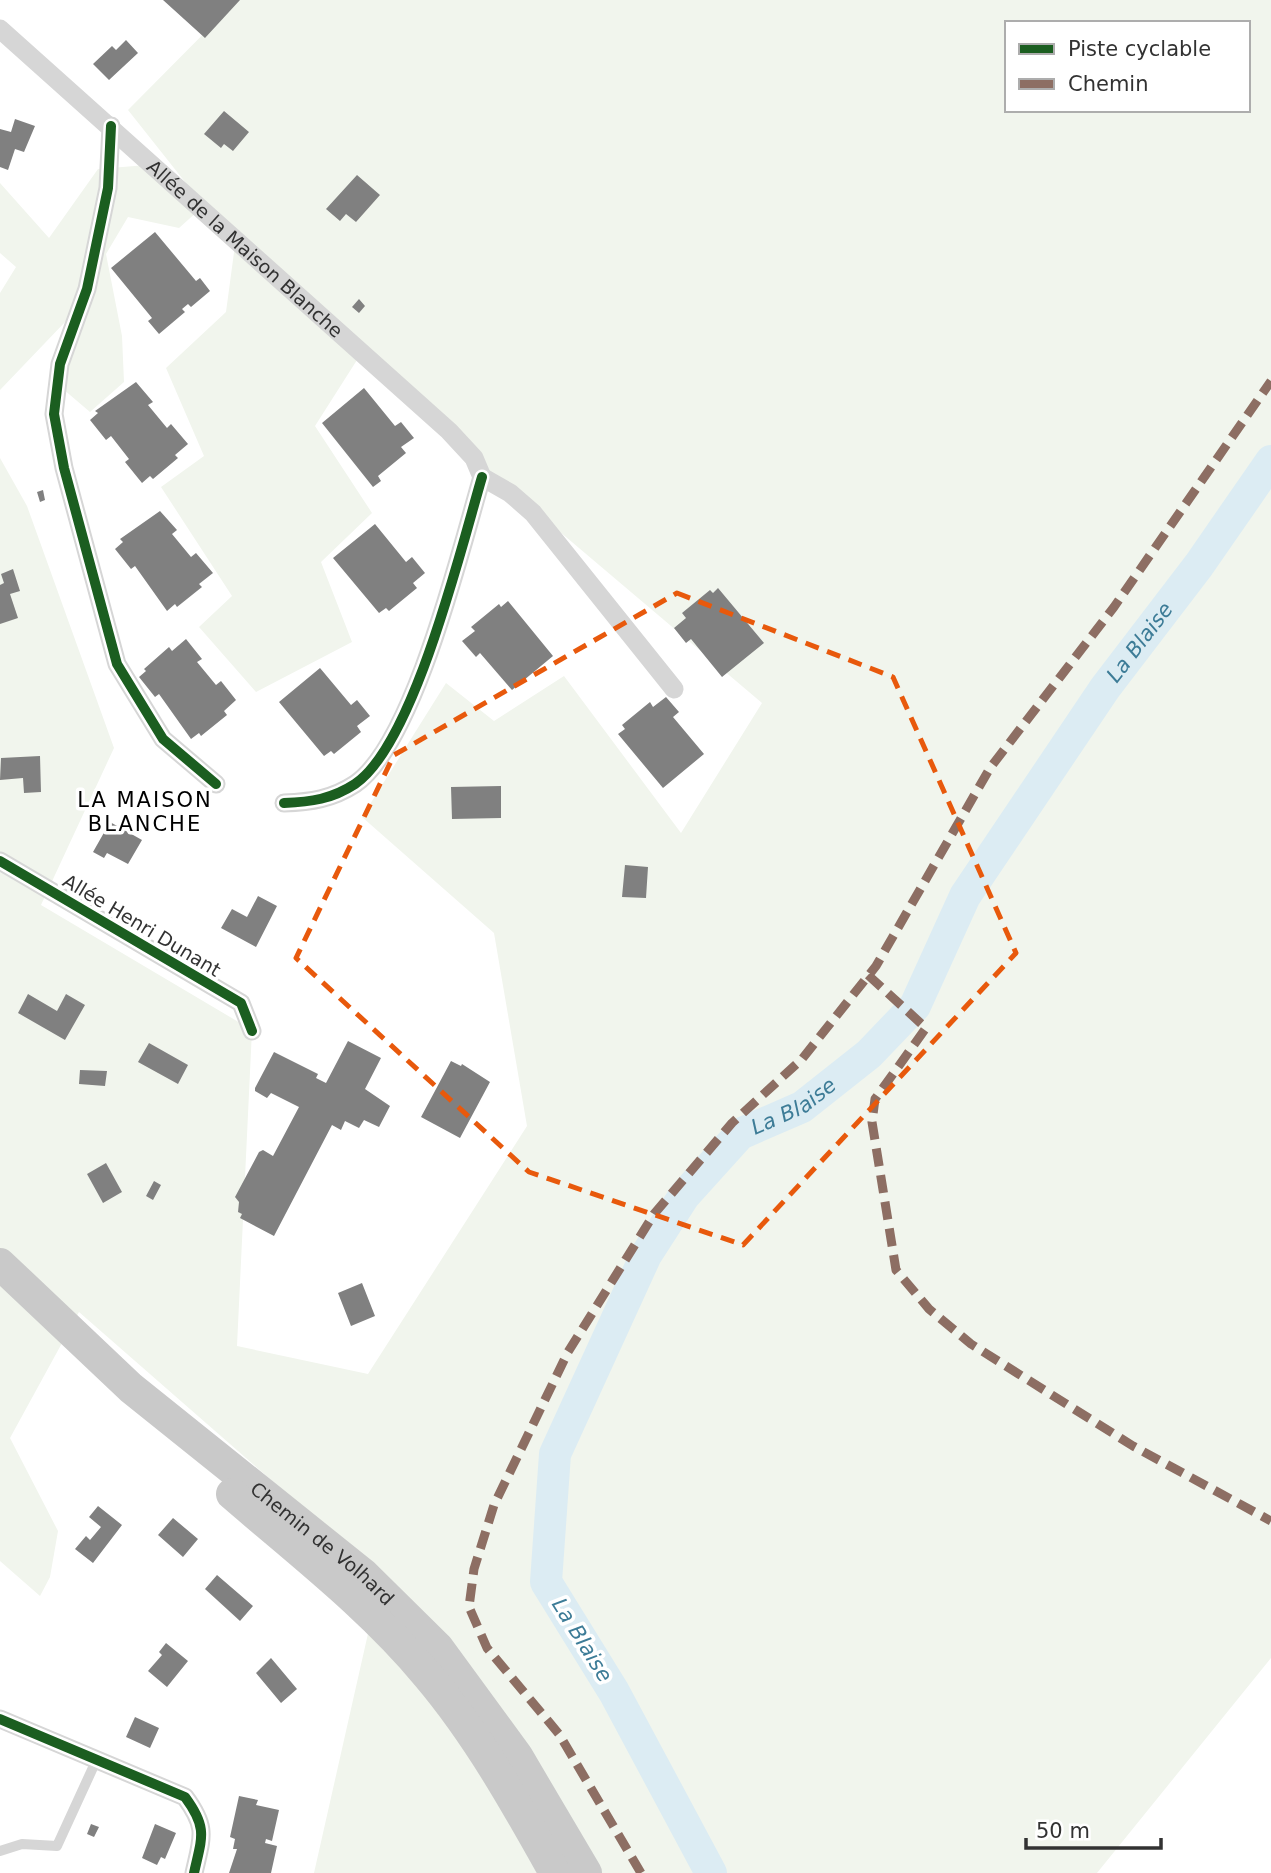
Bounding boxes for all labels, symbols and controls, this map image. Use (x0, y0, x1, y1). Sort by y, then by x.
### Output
legend (1005, 21, 1250, 112)
text: Piste cyclable (1068, 37, 1211, 61)
text: Chemin (1068, 72, 1149, 96)
street label: Allée de la Maison Blanche (143, 155, 347, 342)
water label: La Blaise (1102, 598, 1178, 687)
district label: LA MAISON BLANCHE (77, 788, 213, 836)
street label: Allée Henri Dunant (59, 869, 225, 981)
water label: La Blaise (747, 1073, 841, 1140)
street label: Chemin de Volhard (246, 1477, 399, 1610)
water label: La Blaise (547, 1594, 617, 1686)
scale bar (1026, 1806, 1161, 1850)
text: 50 m (1036, 1819, 1090, 1843)

